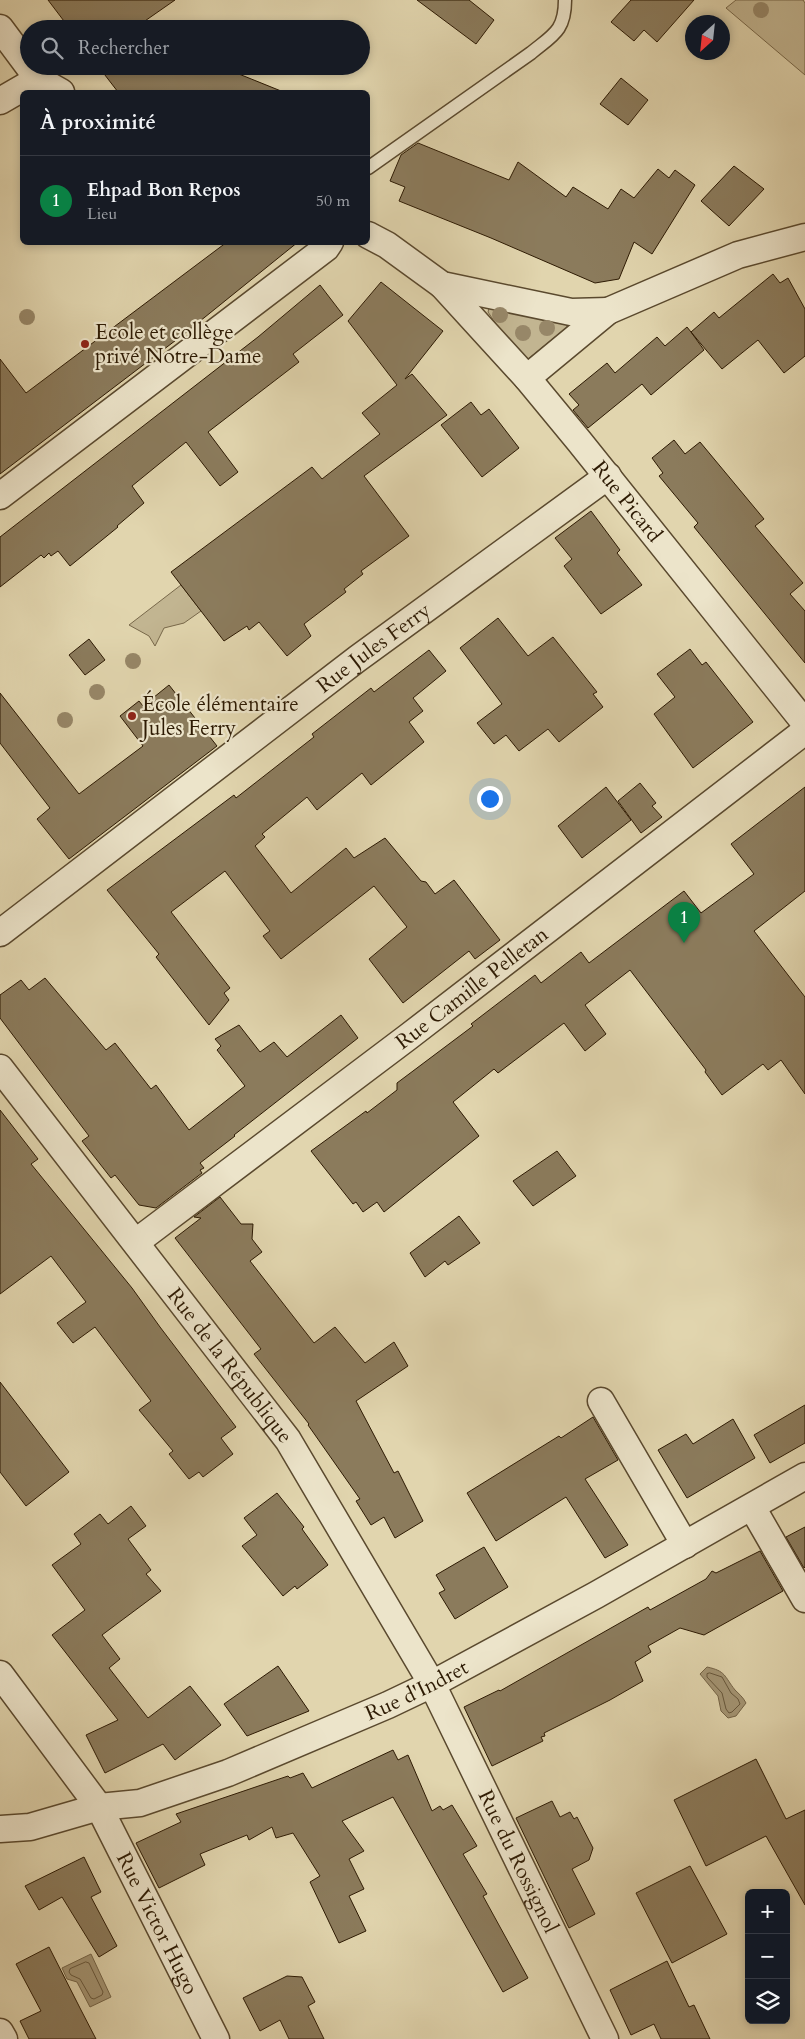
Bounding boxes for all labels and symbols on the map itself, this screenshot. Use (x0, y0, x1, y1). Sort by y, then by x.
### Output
north arrow (685, 15, 730, 60)
place label: Ecole et collège privé Notre-Dame (95, 318, 261, 371)
marker: Ecole et collège privé Notre-Dame (79, 338, 91, 350)
street label: Rue Picard (586, 454, 669, 548)
street label: Rue Jules Ferry (310, 596, 436, 700)
place label: École élémentaire Jules Ferry (139, 690, 299, 743)
marker: École élémentaire Jules Ferry (126, 710, 138, 722)
your location (477, 786, 503, 812)
pin: 1 (668, 902, 700, 943)
street label: Rue Camille Pelletan (389, 920, 554, 1056)
street label: Rue de la République (161, 1282, 300, 1449)
street label: Rue d'Indret (361, 1652, 474, 1728)
street label: Rue du Rossignol (471, 1785, 566, 1938)
street label: Rue Victor Hugo (110, 1847, 206, 1999)

